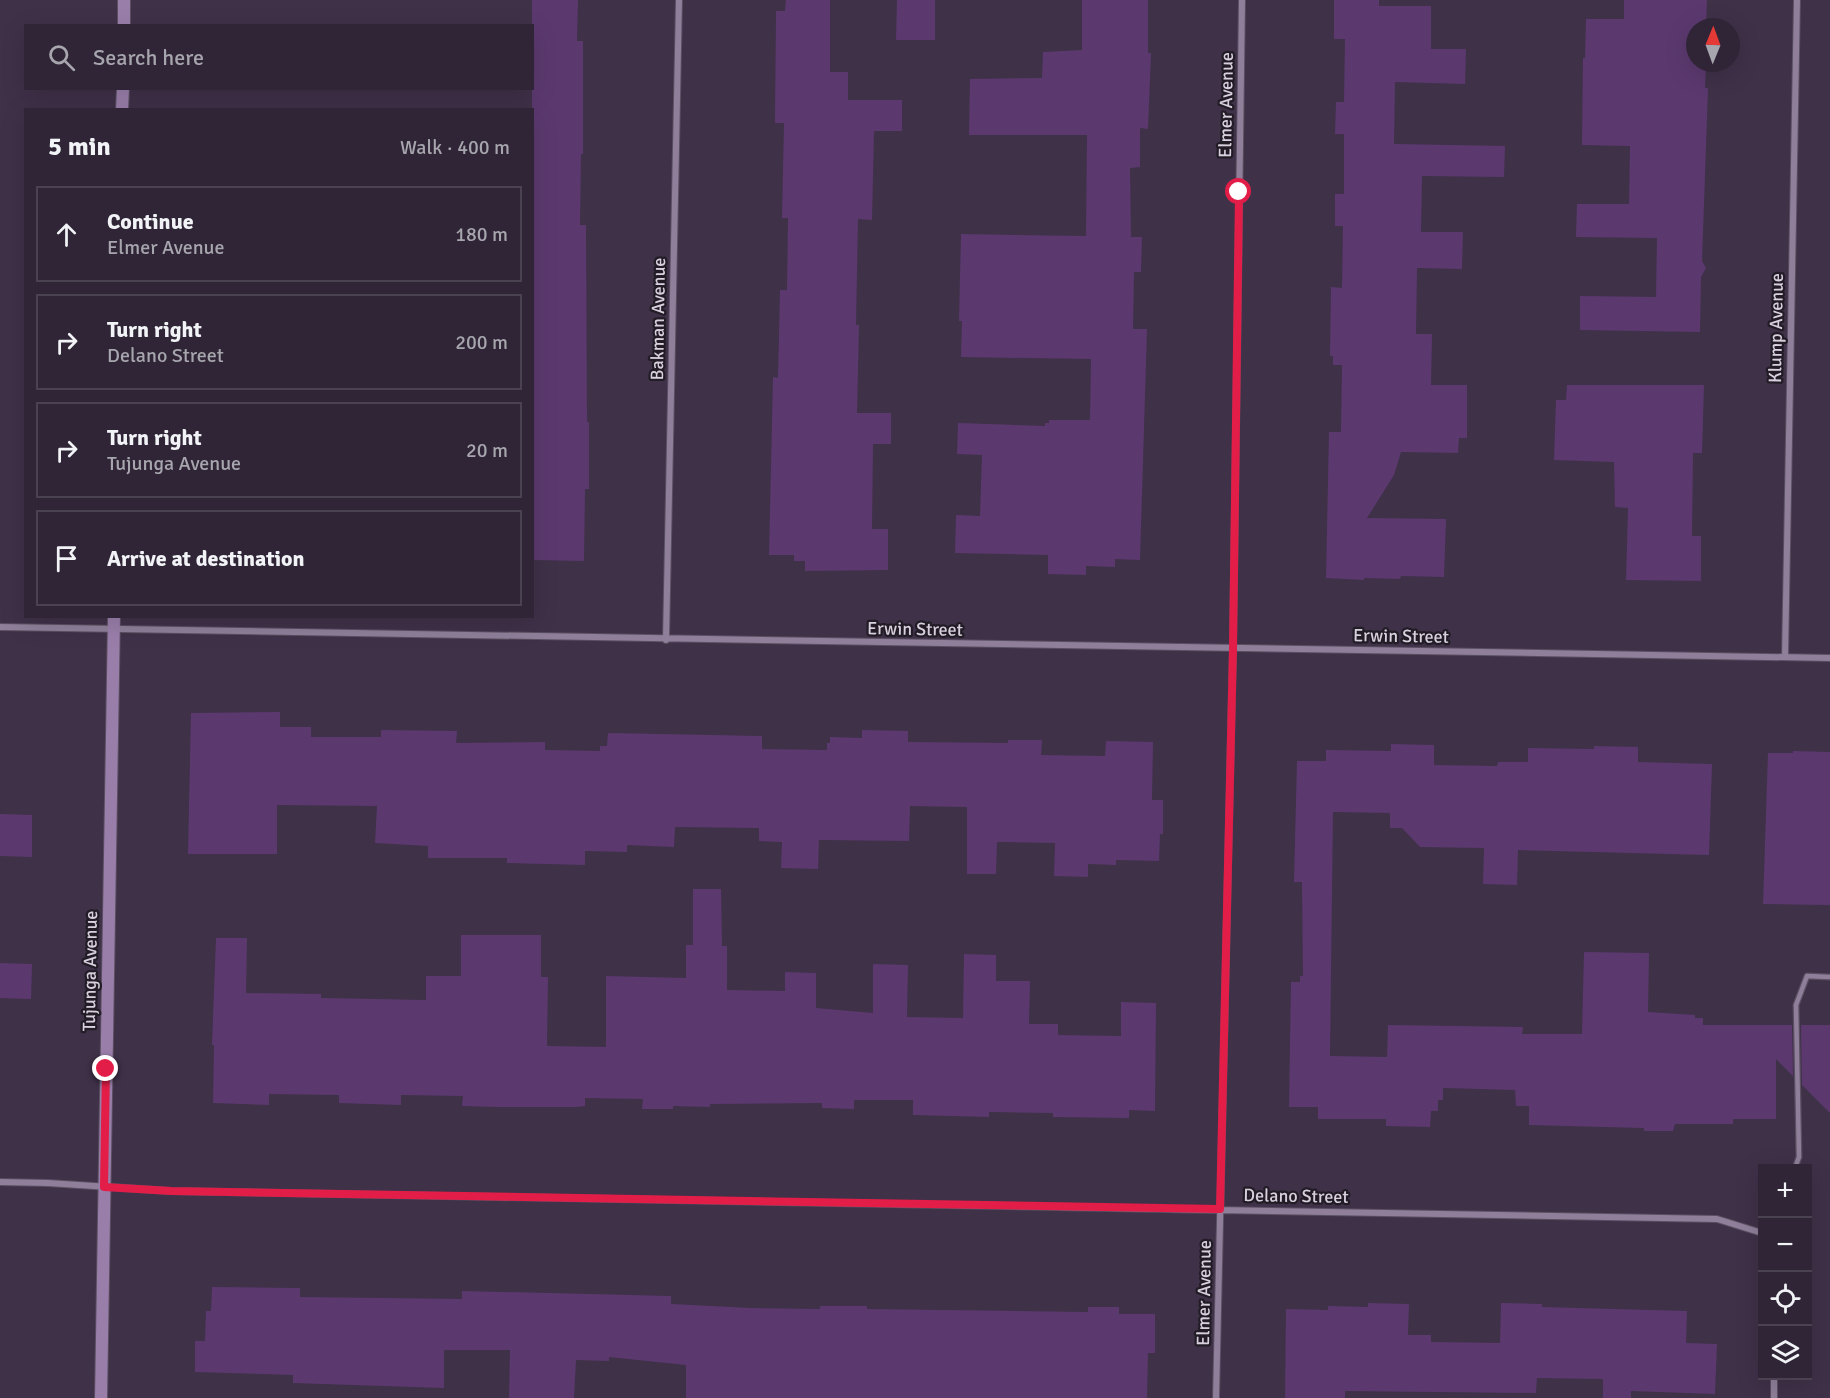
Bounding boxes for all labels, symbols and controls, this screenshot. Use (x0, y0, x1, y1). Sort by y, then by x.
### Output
north arrow (1686, 18, 1740, 72)
search box (24, 24, 534, 90)
icon: search (45, 41, 78, 74)
text: Search here (93, 44, 204, 71)
street label: Elmer Avenue (1214, 52, 1238, 158)
text: 5 min (48, 131, 111, 163)
text: Walk · 400 m (400, 135, 510, 160)
route start (1225, 178, 1251, 204)
text: Continue (107, 208, 194, 235)
icon: ahead (50, 218, 83, 251)
text: 180 m (455, 222, 508, 247)
text: Elmer Avenue (107, 235, 224, 260)
street label: Bakman Avenue (646, 258, 670, 380)
street label: Klump Avenue (1764, 273, 1788, 383)
text: Turn right (107, 316, 202, 343)
icon: right (50, 326, 83, 359)
text: 200 m (455, 330, 508, 355)
text: Delano Street (107, 343, 224, 368)
text: Turn right (107, 424, 202, 451)
icon: right (50, 434, 83, 467)
text: 20 m (466, 438, 508, 463)
text: Tujunga Avenue (107, 451, 241, 476)
icon: arrive (50, 542, 83, 575)
text: Arrive at destination (107, 545, 304, 572)
street label: Erwin Street (867, 617, 963, 641)
street label: Erwin Street (1353, 624, 1449, 648)
street label: Tujunga Avenue (78, 910, 102, 1032)
route end (92, 1055, 118, 1081)
map controls (1758, 1164, 1812, 1380)
button: + (1758, 1164, 1812, 1218)
street label: Delano Street (1243, 1184, 1349, 1208)
button: − (1758, 1218, 1812, 1272)
street label: Elmer Avenue (1192, 1240, 1216, 1346)
button: locate (1758, 1272, 1812, 1326)
button: layers (1758, 1326, 1812, 1380)

